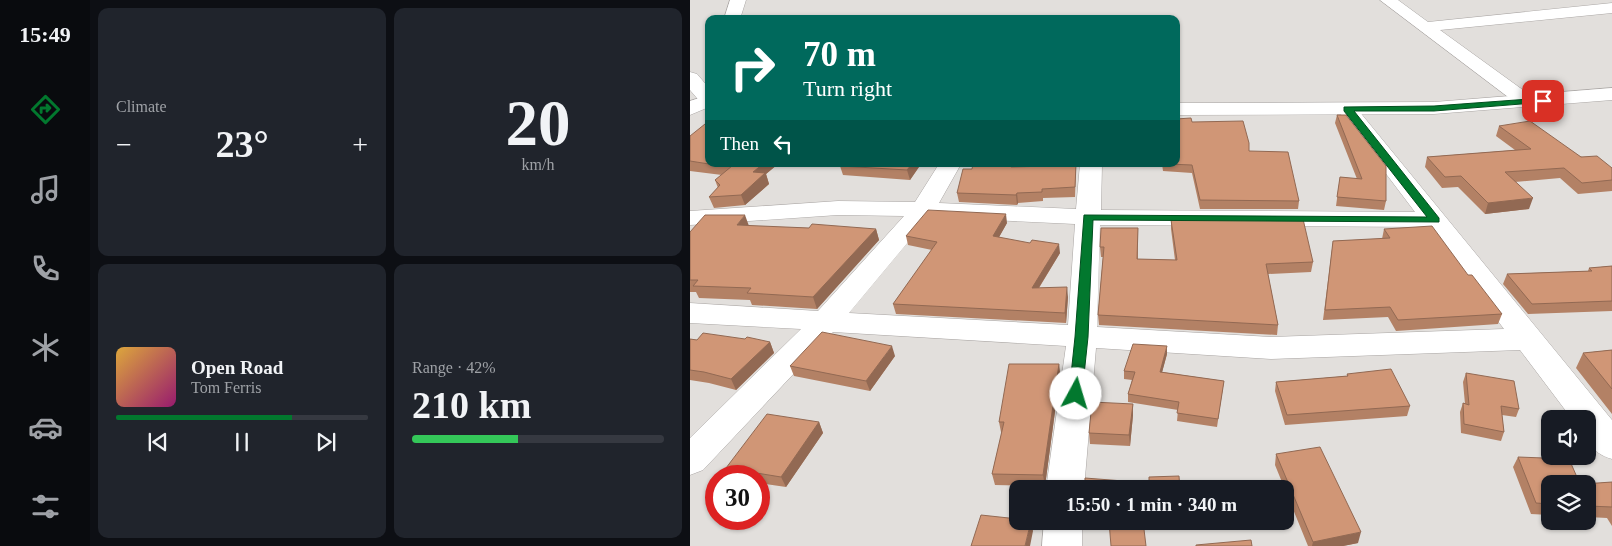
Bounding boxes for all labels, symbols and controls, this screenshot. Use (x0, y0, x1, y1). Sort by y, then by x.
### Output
text: 15:49 (19, 22, 71, 47)
icon: right (720, 35, 785, 100)
text: 70 m (803, 35, 876, 74)
text: Turn right (803, 76, 892, 101)
pin (1522, 80, 1564, 122)
text: 20 (506, 87, 571, 159)
icon: arrive (1529, 87, 1557, 115)
icon: directions (28, 92, 63, 127)
text: Climate (116, 98, 167, 115)
text: 23° (215, 123, 269, 165)
text: − (116, 129, 132, 160)
text: + (352, 129, 368, 160)
icon: left (769, 130, 797, 158)
text: Then (720, 133, 759, 154)
text: km/h (522, 156, 554, 173)
icon: music (28, 172, 63, 207)
icon: phone (28, 251, 63, 286)
icon: climate (28, 330, 63, 365)
text: Open Road (191, 357, 283, 378)
text: Range · 42% (412, 359, 496, 376)
position arrow (1049, 367, 1101, 419)
text: Tom Ferris (191, 379, 261, 396)
text: 210 km (412, 384, 531, 426)
icon: car (28, 410, 63, 445)
map controls (1541, 410, 1596, 530)
button: sound (1541, 410, 1596, 465)
icon: previous (144, 428, 172, 456)
icon: pause (228, 428, 256, 456)
icon: next (312, 428, 340, 456)
speed limit sign: 30 (705, 465, 770, 530)
button: layers (1541, 475, 1596, 530)
icon: filters (28, 489, 63, 524)
text: 15:50 · 1 min · 340 m (1066, 494, 1237, 515)

